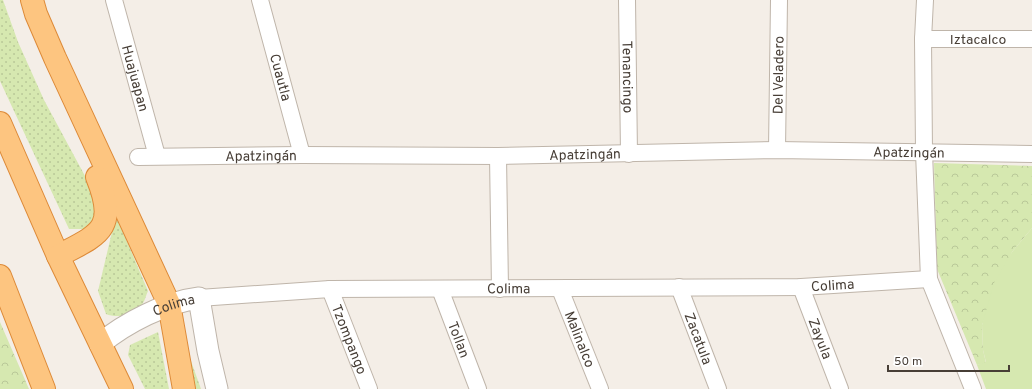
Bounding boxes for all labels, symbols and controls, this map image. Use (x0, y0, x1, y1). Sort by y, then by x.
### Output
street label: Iztacalco (950, 32, 1007, 49)
street label: Del Veladero (770, 35, 789, 114)
street label: Tenancingo (618, 41, 635, 114)
street label: Huajuapan (117, 43, 151, 114)
street label: Cuautla (265, 52, 294, 103)
street label: Apatzingán (873, 145, 945, 163)
street label: Apatzingán (549, 146, 621, 165)
street label: Apatzingán (225, 148, 297, 166)
street label: Colima (810, 277, 855, 296)
street label: Colima (487, 281, 530, 298)
street label: Colima (150, 292, 196, 321)
street label: Tzompango (327, 302, 370, 377)
street label: Malinalco (560, 309, 598, 371)
street label: Zacatula (680, 310, 715, 367)
street label: Zayula (804, 316, 835, 362)
street label: Tollan (443, 319, 472, 361)
scale bar (888, 347, 1009, 373)
text: 50 m (894, 354, 922, 370)

